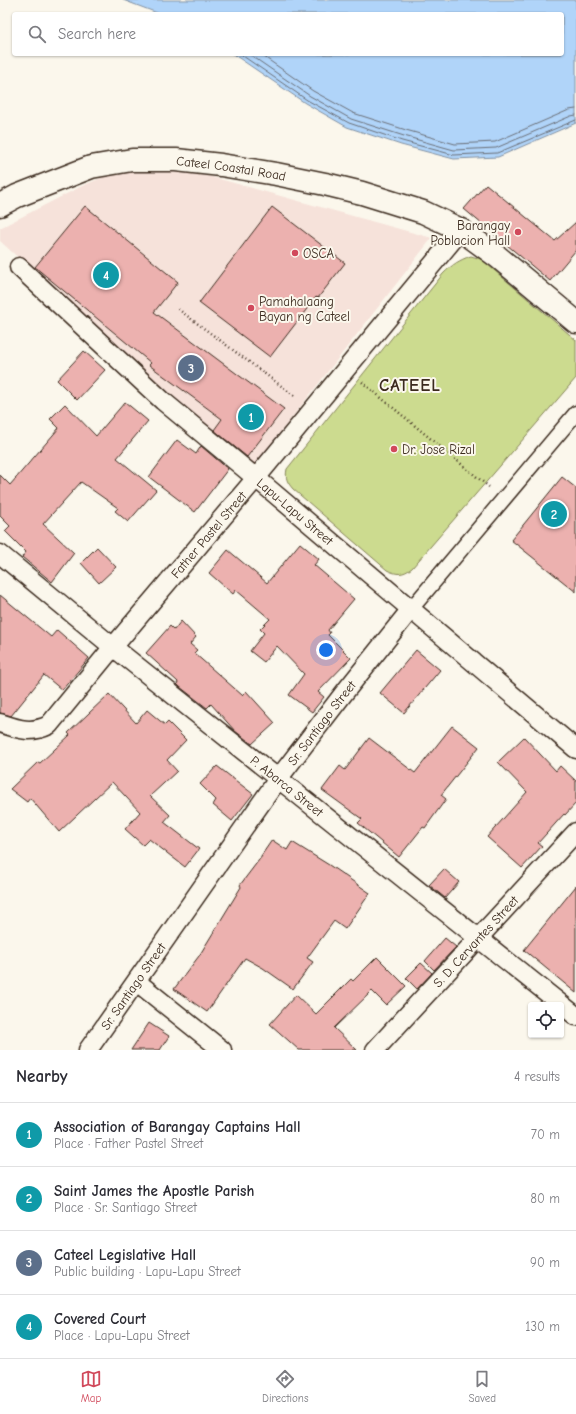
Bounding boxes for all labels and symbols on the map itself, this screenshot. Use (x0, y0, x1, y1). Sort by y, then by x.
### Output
street label: Cateel Coastal Road (176, 153, 287, 183)
place label: Barangay Poblacion Hall (430, 218, 510, 248)
marker: Barangay Poblacion Hall (513, 227, 523, 237)
place label: OSCA (303, 246, 335, 261)
marker: OSCA (290, 248, 300, 258)
pin: 4 (93, 260, 119, 290)
place label: Pamahalaang Bayan ng Cateel (259, 294, 350, 324)
marker: Pamahalaang Bayan ng Cateel (246, 303, 256, 313)
pin: 3 (178, 353, 204, 383)
district label: CATEEL (379, 376, 441, 395)
pin: 1 (238, 402, 264, 432)
place label: Dr. Jose Rizal (402, 442, 475, 457)
marker: Dr. Jose Rizal (389, 444, 399, 454)
street label: Lapu-Lapu Street (254, 475, 338, 549)
street label: Father Pastel Street (167, 487, 250, 581)
pin: 2 (541, 499, 567, 529)
your location (316, 640, 336, 660)
street label: Sr. Santiago Street (284, 676, 359, 768)
street label: P. Abarca Street (248, 752, 327, 820)
street label: S. D. Cervantes Street (430, 892, 522, 990)
street label: Sr. Santiago Street (97, 939, 169, 1032)

